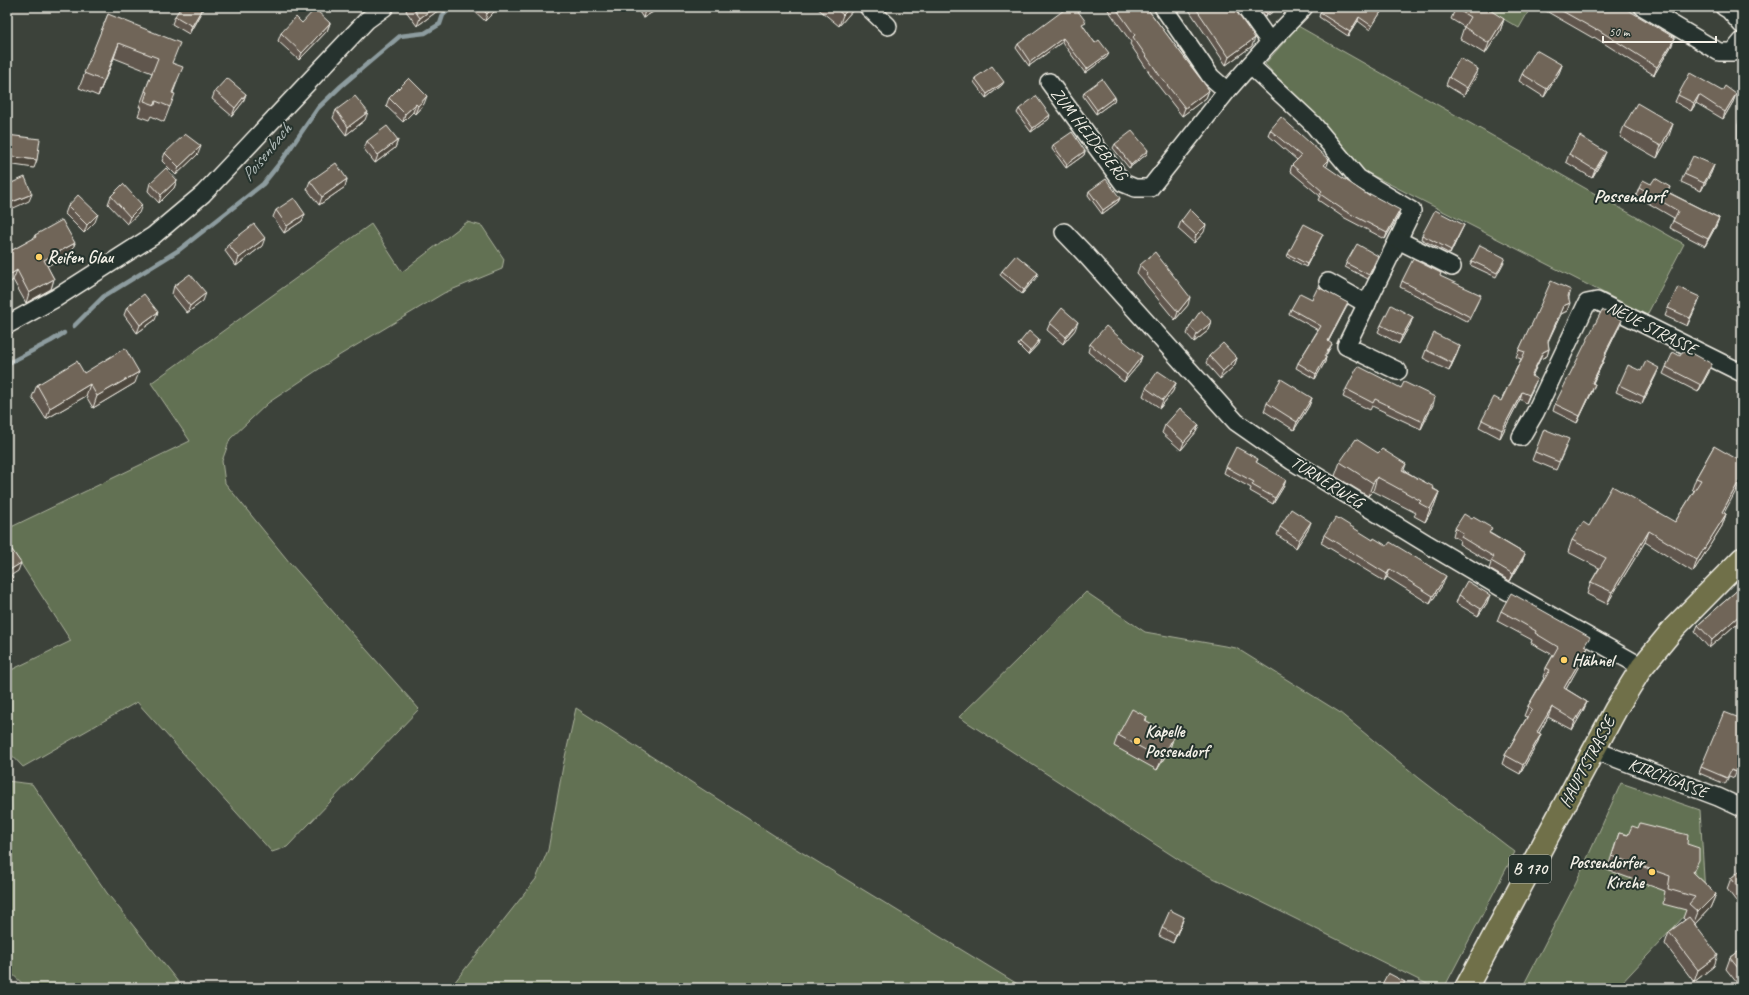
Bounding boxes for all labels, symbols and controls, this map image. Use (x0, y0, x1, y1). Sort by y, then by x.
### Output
scale bar (1603, 18, 1716, 44)
text: 50 m (1609, 24, 1631, 40)
street label: ZUM HEIDEBERG (1046, 83, 1133, 186)
water label: Poisenbach (236, 117, 297, 185)
district label: Possendorf (1594, 184, 1670, 208)
place label: Reifen Glau (47, 247, 115, 268)
marker: Reifen Glau (34, 252, 44, 262)
street label: NEUE STRASSE (1604, 296, 1703, 361)
street label: TURNERWEG (1287, 451, 1369, 514)
place label: Hähnel (1572, 650, 1617, 671)
marker: Hähnel (1559, 655, 1569, 665)
street label: HAUPTSTRASSE (1554, 711, 1621, 811)
place label: Kapelle Possendorf (1145, 721, 1213, 762)
marker: Kapelle Possendorf (1132, 736, 1142, 746)
street label: KIRCHGASSE (1626, 753, 1713, 804)
place label: Possendorfer Kirche (1569, 852, 1646, 893)
road number: B 170 (1509, 855, 1551, 883)
marker: Possendorfer Kirche (1647, 867, 1657, 877)

